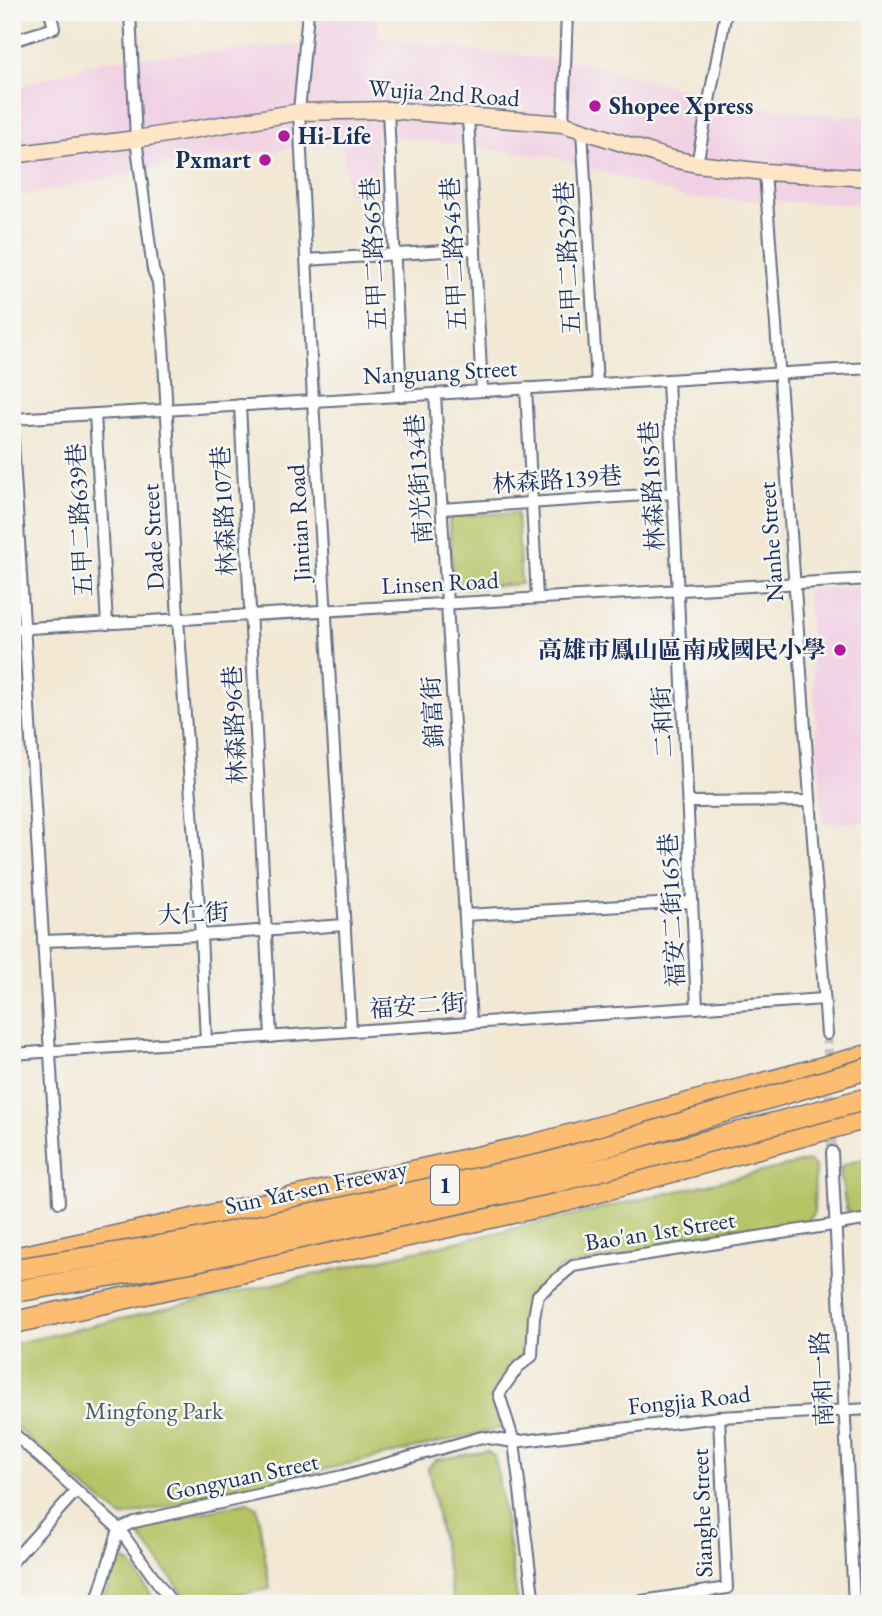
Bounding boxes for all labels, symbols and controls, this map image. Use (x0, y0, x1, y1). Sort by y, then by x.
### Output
street label: Wujia 2nd Road (367, 72, 522, 113)
place label: Shopee Xpress (609, 90, 753, 121)
marker: Shopee Xpress (587, 98, 603, 114)
place label: Hi-Life (298, 120, 371, 151)
marker: Hi-Life (276, 128, 292, 144)
place label: Pxmart (175, 144, 251, 175)
marker: Pxmart (257, 152, 273, 168)
street label: 五甲二路565巷 (354, 176, 393, 332)
street label: 五甲二路545巷 (434, 176, 473, 332)
street label: 五甲二路529巷 (548, 180, 587, 336)
street label: Nanguang Street (362, 352, 518, 391)
street label: 南光街134巷 (398, 413, 439, 545)
street label: 林森路185巷 (633, 420, 670, 552)
street label: 五甲二路639巷 (60, 442, 99, 598)
street label: 林森路107巷 (205, 445, 242, 577)
street label: 林森路139巷 (491, 459, 623, 500)
street label: Jintian Road (280, 463, 317, 584)
street label: Nanhe Street (751, 480, 790, 603)
street label: Dade Street (134, 482, 171, 591)
street label: Linsen Road (381, 564, 500, 601)
place label: 高雄市鳳山區南成國民小學 (538, 634, 826, 665)
marker: 高雄市鳳山區南成國民小學 (832, 642, 848, 658)
street label: 林森路96巷 (216, 665, 253, 785)
street label: 錦富街 (415, 675, 450, 749)
street label: 二和街 (645, 685, 680, 759)
street label: 福安二街165巷 (652, 832, 691, 988)
street label: 大仁街 (156, 896, 230, 931)
street label: 福安二街 (368, 987, 466, 1024)
street label: Sun Yat-sen Freeway (222, 1152, 410, 1221)
road number: 1 (431, 1166, 459, 1204)
street label: Bao'an 1st Street (583, 1203, 738, 1258)
street label: 南和一路 (804, 1330, 839, 1428)
street label: Fongjia Road (626, 1378, 753, 1421)
park label: Mingfong Park (85, 1395, 224, 1426)
street label: Gongyuan Street (163, 1445, 322, 1508)
street label: Sianghe Street (684, 1448, 719, 1578)

